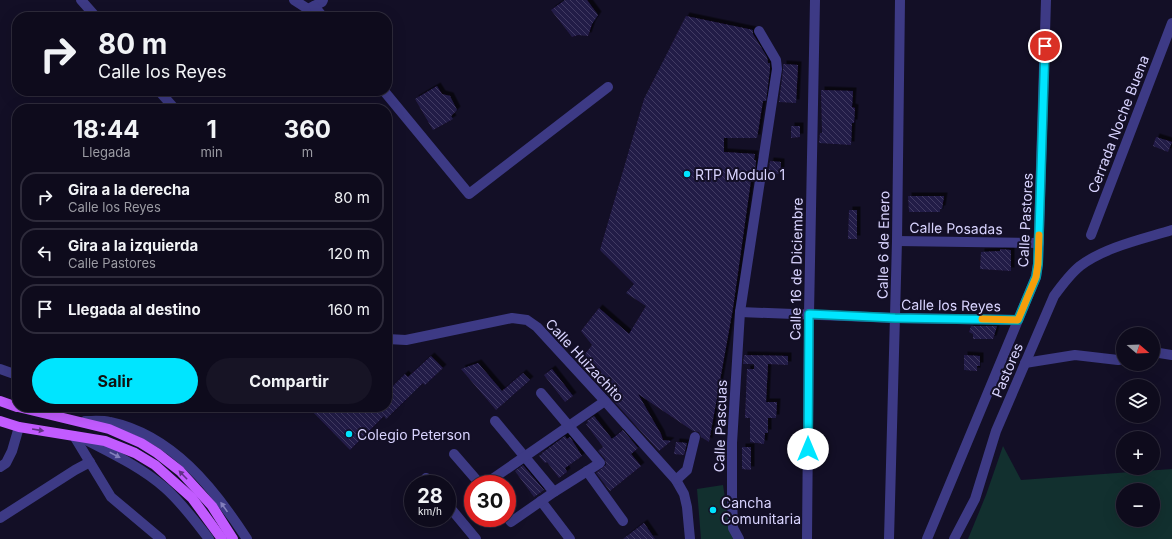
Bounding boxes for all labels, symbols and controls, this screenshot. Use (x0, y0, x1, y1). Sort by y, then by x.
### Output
text: 80 m (98, 27, 167, 61)
icon: right (32, 28, 84, 80)
pin (1028, 29, 1062, 63)
icon: arrive (1034, 35, 1056, 57)
street label: Cerrada Noche Buena (1084, 53, 1152, 195)
text: Calle los Reyes (98, 61, 226, 82)
text: 18:44 (73, 115, 139, 144)
text: 1 (206, 115, 217, 144)
text: 360 (284, 115, 331, 144)
text: Llegada (82, 144, 131, 160)
text: min (200, 144, 223, 160)
text: m (302, 144, 313, 160)
place label: RTP Modulo 1 (695, 166, 785, 183)
marker: RTP Modulo 1 (682, 169, 692, 179)
street label: Calle Pastores (1014, 172, 1036, 268)
text: Gira a la derecha (68, 180, 190, 199)
icon: right (34, 186, 56, 208)
text: 80 m (334, 188, 370, 207)
street label: Calle 6 de Enero (874, 191, 892, 299)
street label: Calle 16 de Diciembre (786, 197, 806, 341)
text: Calle los Reyes (68, 199, 161, 215)
street label: Calle Posadas (909, 219, 1003, 237)
text: Gira a la izquierda (68, 236, 198, 255)
icon: left (34, 242, 56, 264)
text: 120 m (328, 244, 370, 263)
text: Calle Pastores (68, 255, 156, 271)
street label: Calle los Reyes (901, 296, 1001, 314)
icon: arrive (34, 298, 56, 320)
text: Llegada al destino (68, 300, 201, 319)
text: 160 m (328, 300, 370, 319)
street label: Calle Huizachito (542, 315, 628, 405)
north arrow (1116, 327, 1160, 371)
map controls (1116, 327, 1160, 527)
street label: Pastores (988, 340, 1026, 400)
button: Salir (32, 358, 198, 404)
button: Compartir (206, 358, 372, 404)
street label: Calle Pascuas (710, 379, 730, 473)
button: layers (1116, 379, 1160, 423)
place label: Colegio Peterson (357, 426, 470, 443)
one-way arrow (32, 427, 44, 433)
position arrow (787, 428, 829, 470)
marker: Colegio Peterson (344, 429, 354, 439)
button: + (1116, 431, 1160, 475)
one-way arrow (109, 451, 120, 458)
one-way arrow (179, 470, 188, 480)
speed limit sign: 30 (464, 475, 516, 527)
button: − (1116, 483, 1160, 527)
text: 28 (417, 484, 443, 508)
place label: Cancha Comunitaria (721, 494, 801, 527)
one-way arrow (221, 502, 229, 512)
text: km/h (418, 505, 442, 517)
marker: Cancha Comunitaria (708, 505, 718, 515)

